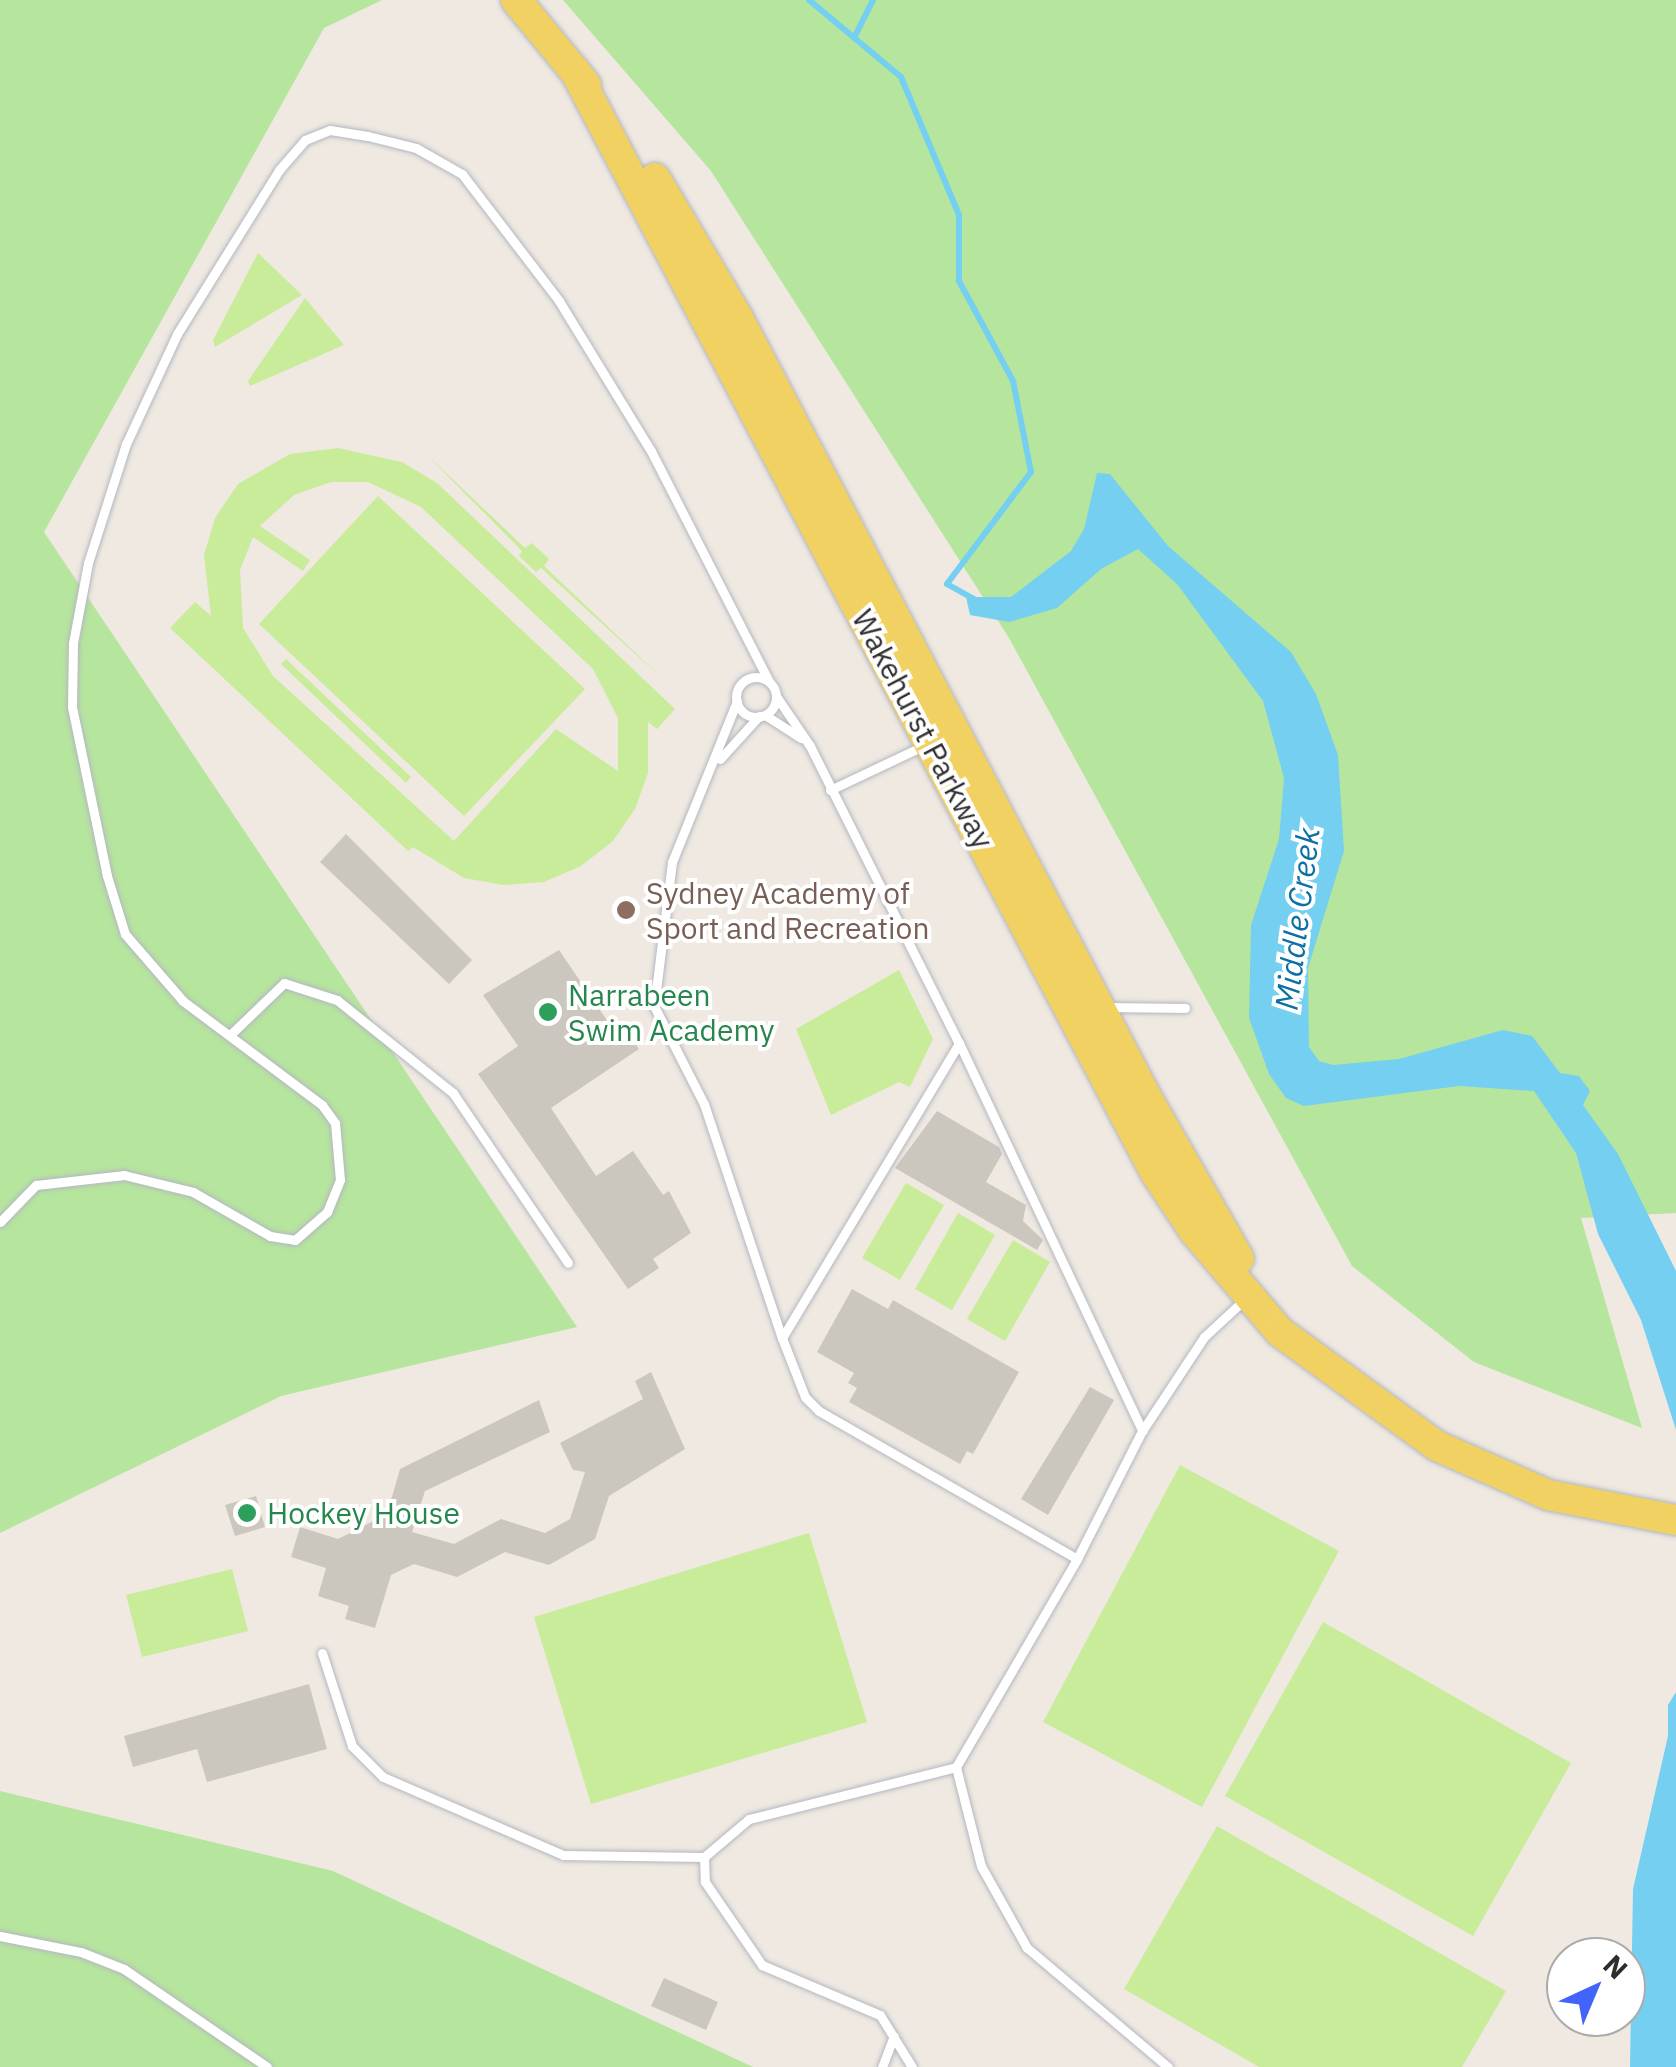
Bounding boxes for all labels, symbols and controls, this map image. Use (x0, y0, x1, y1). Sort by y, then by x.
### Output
street label: Wakehurst Parkway (845, 603, 1001, 855)
water label: Middle Creek (1267, 826, 1327, 1012)
place label: Sydney Academy of Sport and Recreation (646, 875, 929, 946)
marker: Sydney Academy of Sport and Recreation (615, 899, 637, 921)
place label: Narrabeen Swim Academy (568, 977, 774, 1048)
marker: Narrabeen Swim Academy (537, 1001, 559, 1023)
place label: Hockey House (267, 1495, 460, 1531)
marker: Hockey House (236, 1502, 258, 1524)
north arrow (1546, 1937, 1646, 2037)
text: N (1596, 1946, 1636, 1987)

